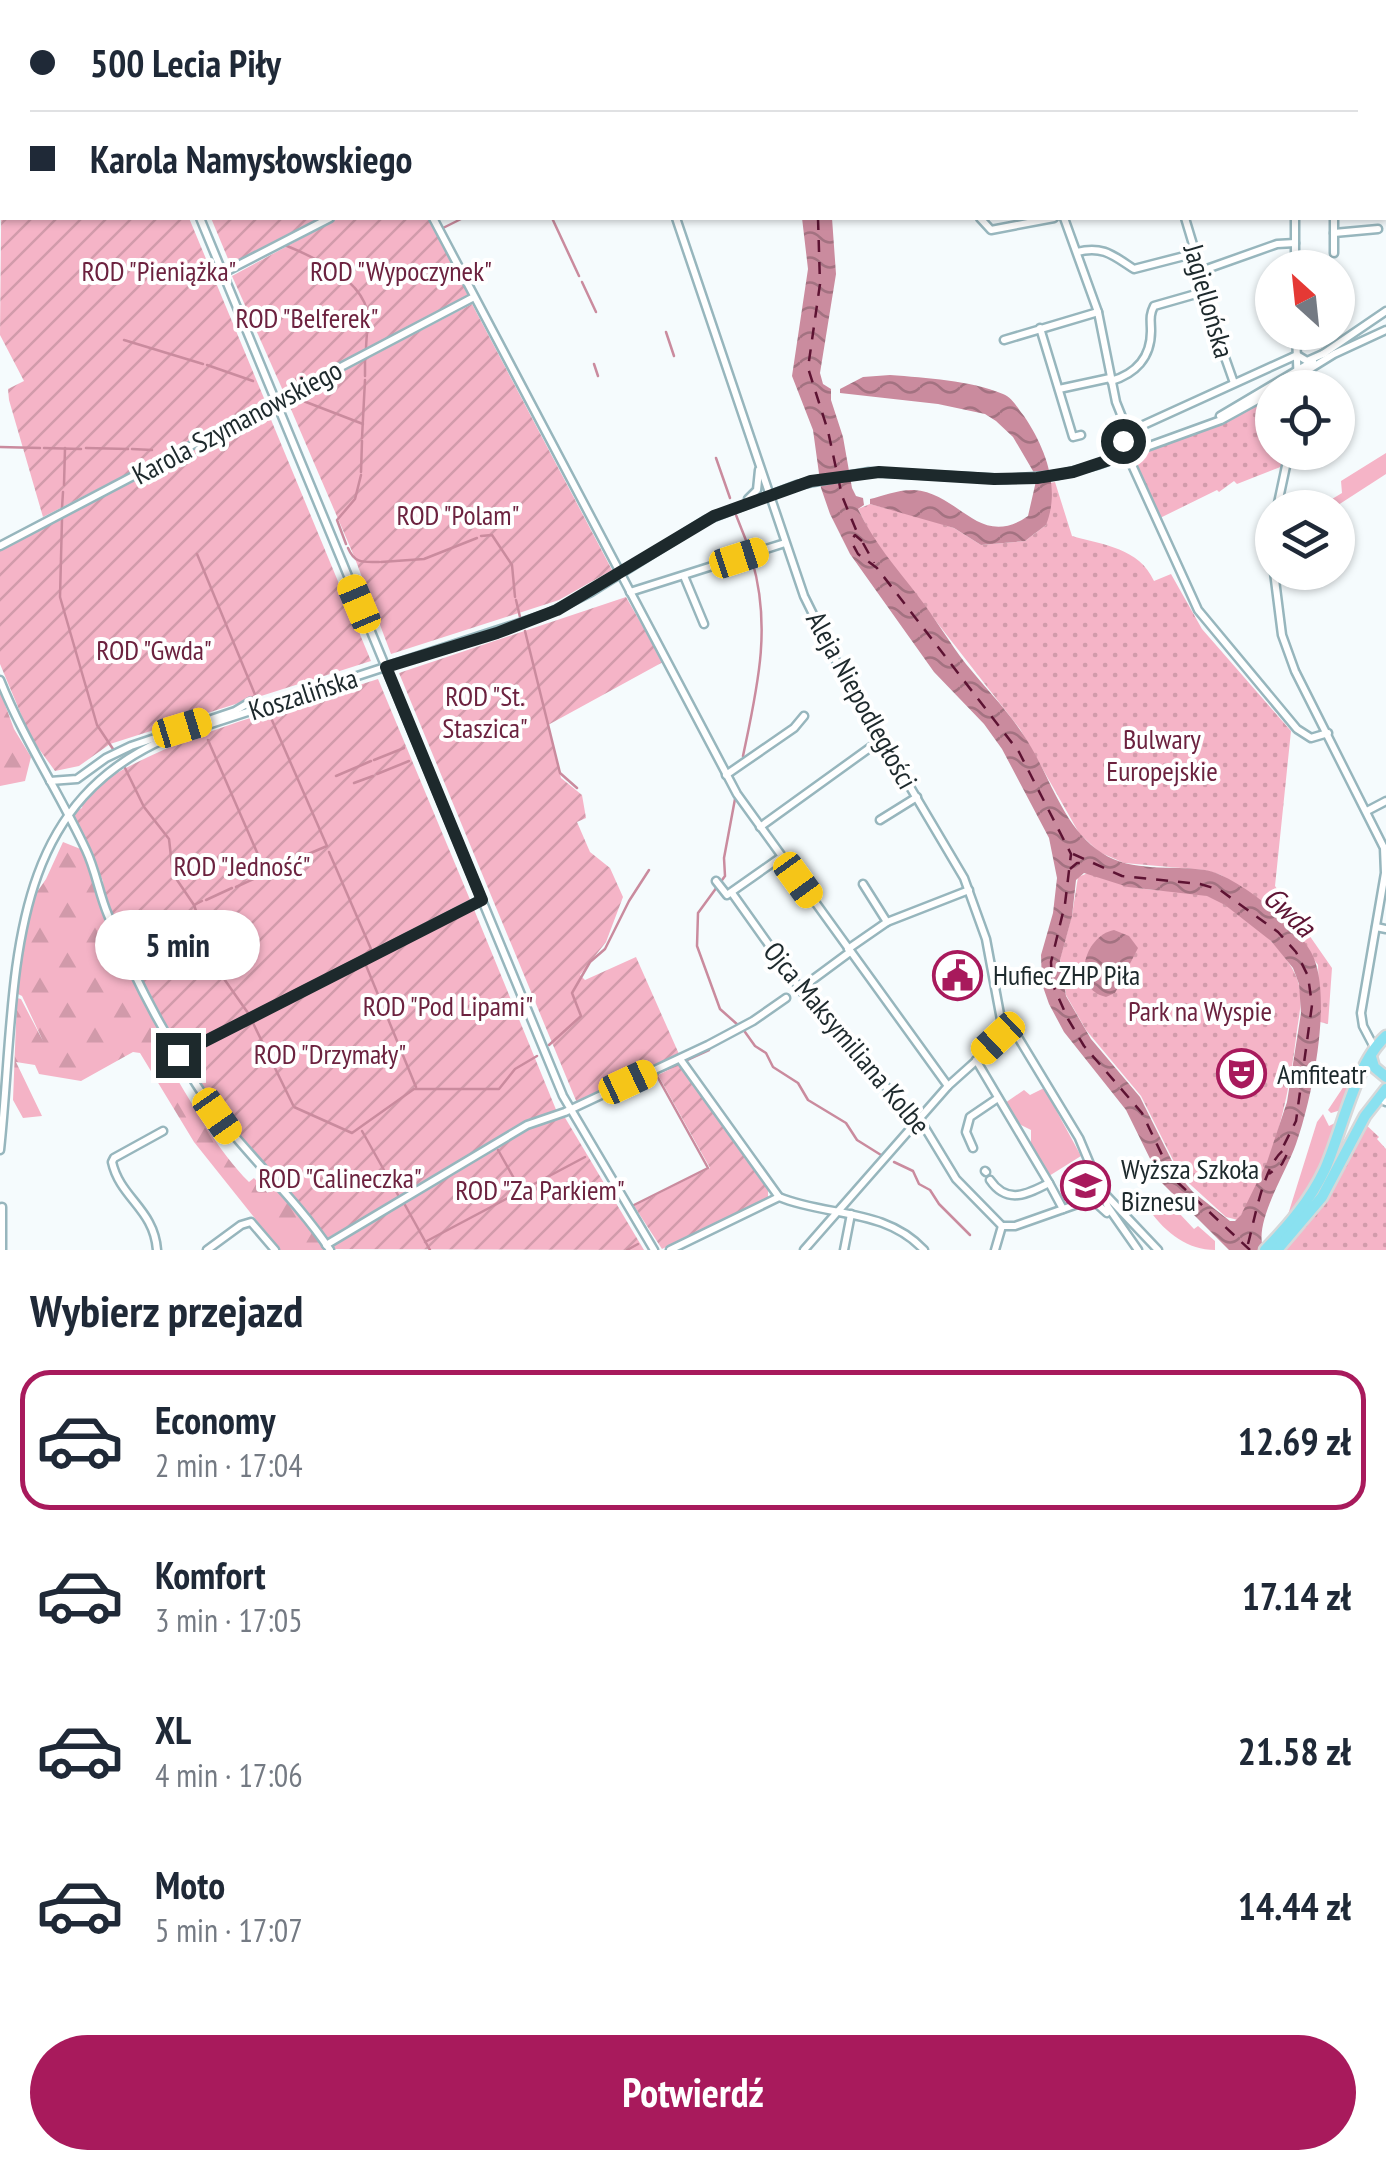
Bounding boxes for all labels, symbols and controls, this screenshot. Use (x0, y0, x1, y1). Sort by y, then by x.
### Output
text: 500 Lecia Piły (90, 38, 281, 87)
text: Karola Namysłowskiego (90, 134, 413, 183)
street label: Jagiellońska (1175, 239, 1243, 362)
north arrow (1255, 250, 1355, 350)
map controls (1255, 250, 1355, 590)
park label: ROD "Pieniążka" (82, 252, 236, 289)
park label: ROD "Wypoczynek" (310, 252, 492, 289)
park label: ROD "Belferek" (236, 299, 379, 336)
street label: Karola Szymanowskiego (126, 351, 348, 492)
button: locate (1255, 370, 1355, 470)
route start (1101, 419, 1146, 464)
button: layers (1255, 490, 1355, 590)
park label: ROD "Polam" (397, 496, 519, 533)
car (706, 534, 772, 582)
car (333, 571, 385, 637)
street label: Aleja Niepodległości (798, 604, 927, 795)
park label: ROD "Gwda" (96, 631, 212, 668)
street label: Koszalińska (244, 659, 362, 728)
park label: ROD "St. Staszica" (442, 677, 528, 746)
car (149, 705, 215, 751)
park label: Bulwary Europejskie (1106, 720, 1218, 789)
park label: ROD "Jedność" (173, 847, 311, 884)
car (768, 847, 828, 913)
water label: Gwda (1256, 877, 1326, 946)
callout: 5 min (96, 910, 260, 980)
text: 5 min (145, 924, 210, 966)
street label: Ojca Maksymiliana Kolbe (756, 933, 939, 1142)
public building icon: Hufiec ZHP Piła (932, 949, 984, 1001)
place label: Hufiec ZHP Piła (993, 956, 1140, 993)
park label: ROD "Pod Lipami" (363, 987, 533, 1024)
park label: Park na Wyspie (1128, 992, 1272, 1029)
car (966, 1007, 1030, 1069)
route end (156, 1033, 201, 1078)
park label: ROD "Drzymały" (254, 1035, 406, 1072)
theatre icon: Amfiteatr (1216, 1048, 1268, 1100)
place label: Amfiteatr (1277, 1055, 1367, 1092)
car (594, 1056, 662, 1108)
car (188, 1083, 246, 1149)
place label: Wyższa Szkoła Biznesu (1121, 1150, 1259, 1219)
park label: ROD "Calineczka" (258, 1159, 422, 1196)
school or university icon: Wyższa Szkoła Biznesu (1060, 1159, 1112, 1211)
park label: ROD "Za Parkiem" (455, 1171, 625, 1208)
text: Wybierz przejazd (30, 1281, 303, 1339)
icon: car (35, 1395, 125, 1485)
text: Economy (155, 1395, 275, 1444)
text: 12.69 zł (1238, 1416, 1351, 1465)
text: 2 min · 17:04 (155, 1444, 303, 1486)
icon: car (35, 1550, 125, 1640)
text: Komfort (155, 1550, 266, 1599)
text: 17.14 zł (1242, 1571, 1351, 1620)
text: 3 min · 17:05 (155, 1599, 303, 1641)
icon: car (35, 1705, 125, 1795)
text: XL (155, 1705, 191, 1754)
text: 21.58 zł (1238, 1726, 1351, 1775)
text: 4 min · 17:06 (155, 1754, 303, 1796)
icon: car (35, 1860, 125, 1950)
text: Moto (155, 1860, 225, 1909)
text: 14.44 zł (1238, 1881, 1351, 1930)
text: 5 min · 17:07 (155, 1909, 303, 1951)
button: Potwierdź (30, 2035, 1356, 2150)

